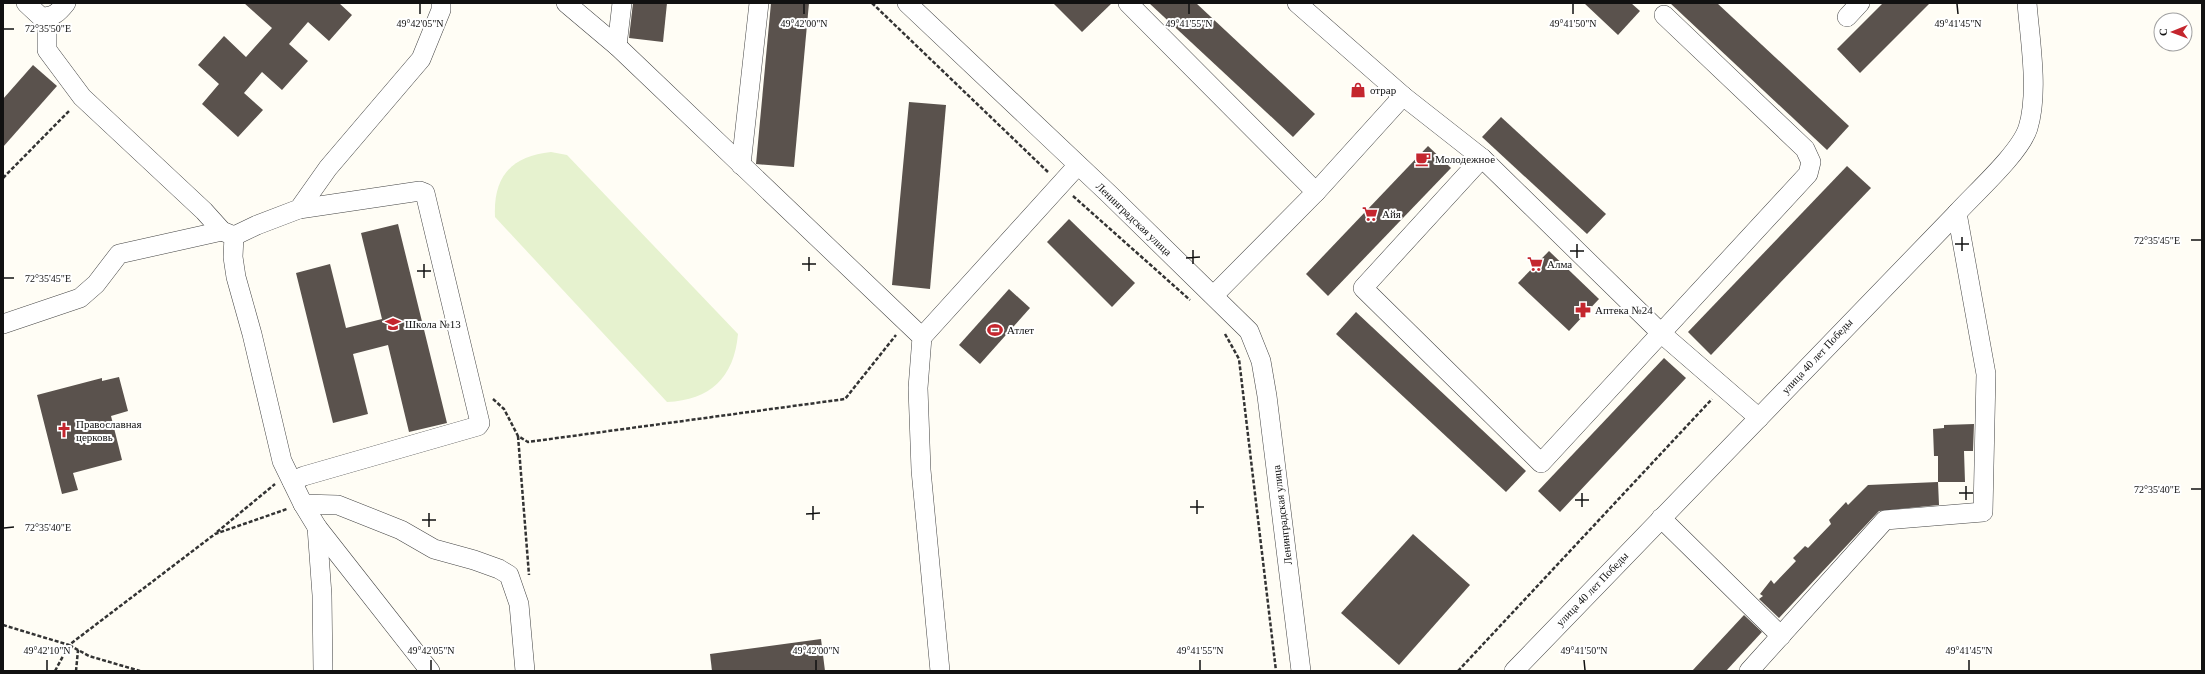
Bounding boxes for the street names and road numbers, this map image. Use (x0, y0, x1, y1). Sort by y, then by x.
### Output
street label: Ленинградская улица (1094, 180, 1174, 258)
street label: улица 40 лет Победы (1779, 316, 1855, 396)
street label: Ленинградская улица (1270, 464, 1294, 566)
street label: улица 40 лет Победы (1554, 549, 1631, 628)

